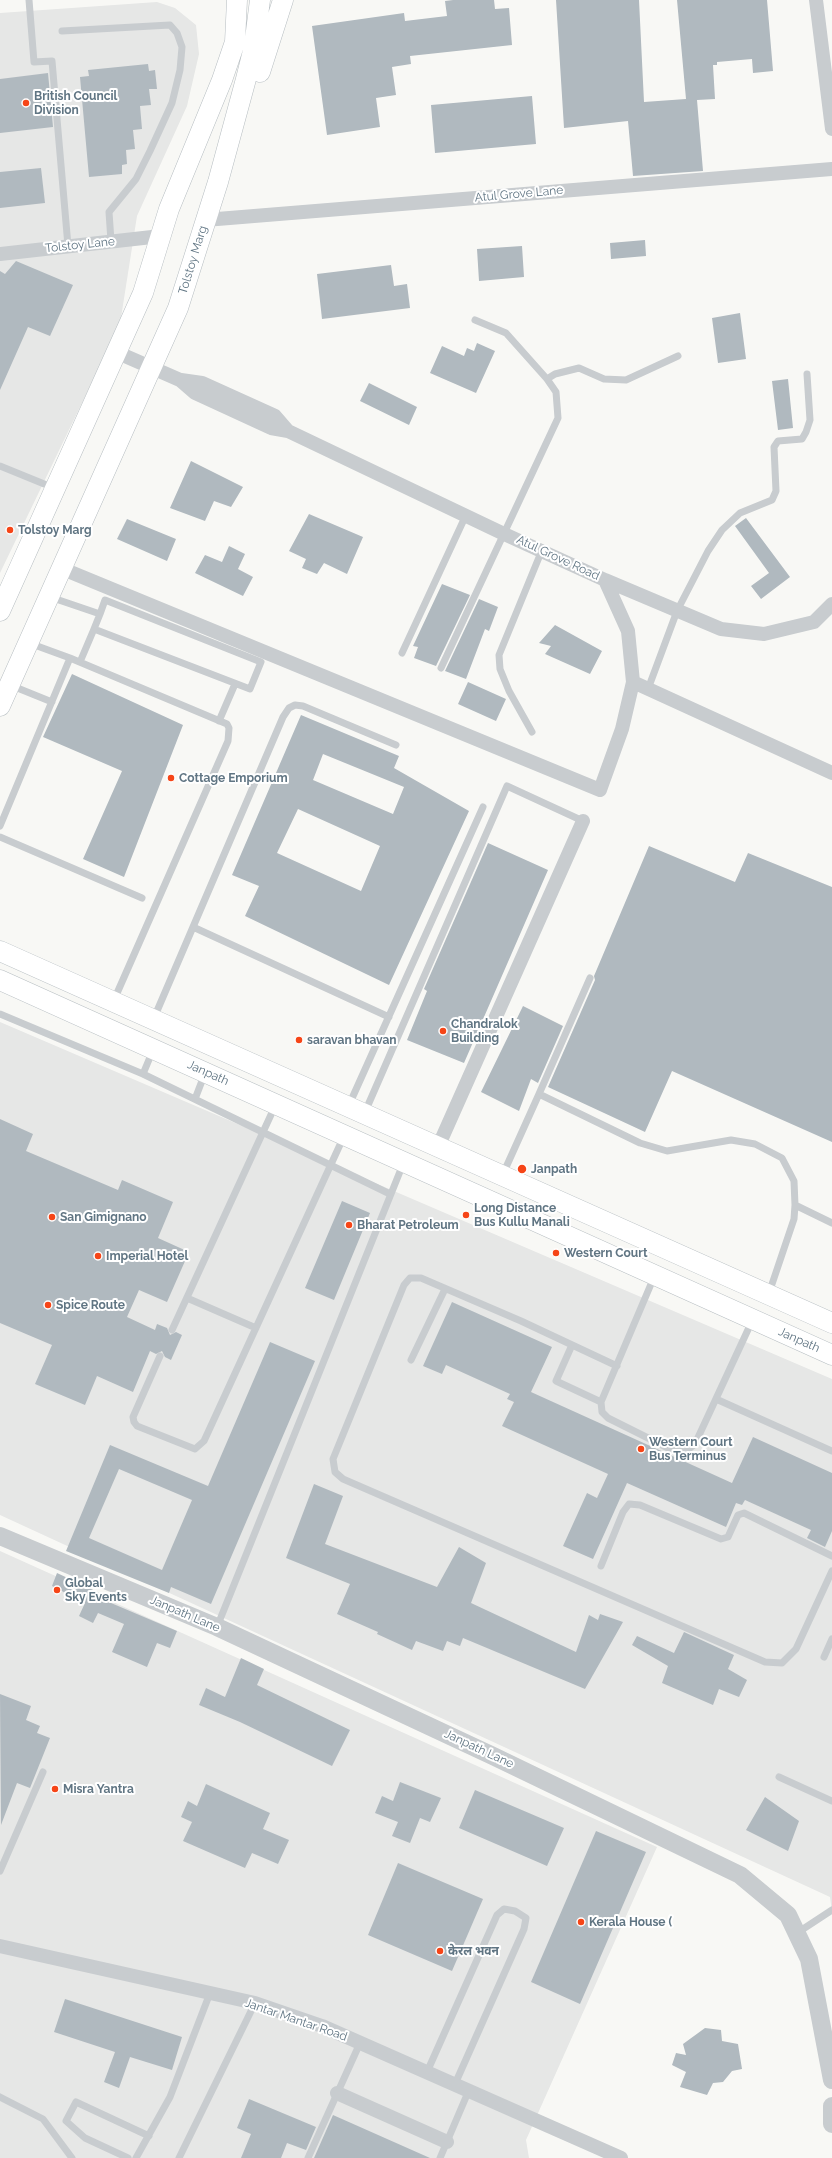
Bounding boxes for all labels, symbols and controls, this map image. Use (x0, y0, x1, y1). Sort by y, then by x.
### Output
place label: British Council Division (34, 89, 117, 117)
marker: British Council Division (21, 98, 31, 108)
street label: Atul Grove Lane (474, 183, 564, 205)
street label: Tolstoy Marg (176, 224, 210, 296)
street label: Tolstoy Lane (44, 234, 116, 256)
place label: Tolstoy Marg (18, 523, 92, 537)
marker: Tolstoy Marg (5, 525, 15, 535)
street label: Atul Grove Road (514, 532, 602, 584)
place label: Cottage Emporium (179, 771, 288, 785)
marker: Cottage Emporium (166, 773, 176, 783)
place label: Chandralok Building (451, 1017, 518, 1045)
marker: Chandralok Building (438, 1026, 448, 1036)
place label: saravan bhavan (307, 1033, 397, 1047)
marker: saravan bhavan (294, 1035, 304, 1045)
street label: Janpath (185, 1057, 231, 1089)
place label: Janpath (531, 1162, 577, 1176)
marker: Janpath (516, 1163, 528, 1175)
place label: Long Distance Bus Kullu Manali (474, 1201, 570, 1229)
place label: San Gimignano (60, 1210, 147, 1224)
marker: Long Distance Bus Kullu Manali (461, 1210, 471, 1220)
marker: San Gimignano (47, 1212, 57, 1222)
place label: Bharat Petroleum (357, 1218, 459, 1232)
marker: Bharat Petroleum (344, 1220, 354, 1230)
place label: Western Court (564, 1246, 648, 1260)
marker: Western Court (551, 1248, 561, 1258)
place label: Imperial Hotel (106, 1249, 188, 1263)
marker: Imperial Hotel (93, 1251, 103, 1261)
place label: Spice Route (56, 1298, 125, 1312)
marker: Spice Route (43, 1300, 53, 1310)
street label: Janpath (776, 1324, 822, 1356)
place label: Western Court Bus Terminus (649, 1435, 733, 1463)
marker: Western Court Bus Terminus (636, 1444, 646, 1454)
place label: Global Sky Events (65, 1576, 127, 1604)
marker: Global Sky Events (52, 1585, 62, 1595)
street label: Janpath Lane (148, 1593, 222, 1635)
street label: Janpath Lane (442, 1727, 516, 1771)
place label: Misra Yantra (63, 1782, 134, 1796)
marker: Misra Yantra (50, 1784, 60, 1794)
place label: Kerala House ( (589, 1915, 672, 1929)
marker: Kerala House ( (576, 1917, 586, 1927)
place label: केरल भवन (448, 1944, 499, 1958)
marker: केरल भवन (435, 1946, 445, 1956)
street label: Jantar Mantar Road (243, 1996, 349, 2044)

